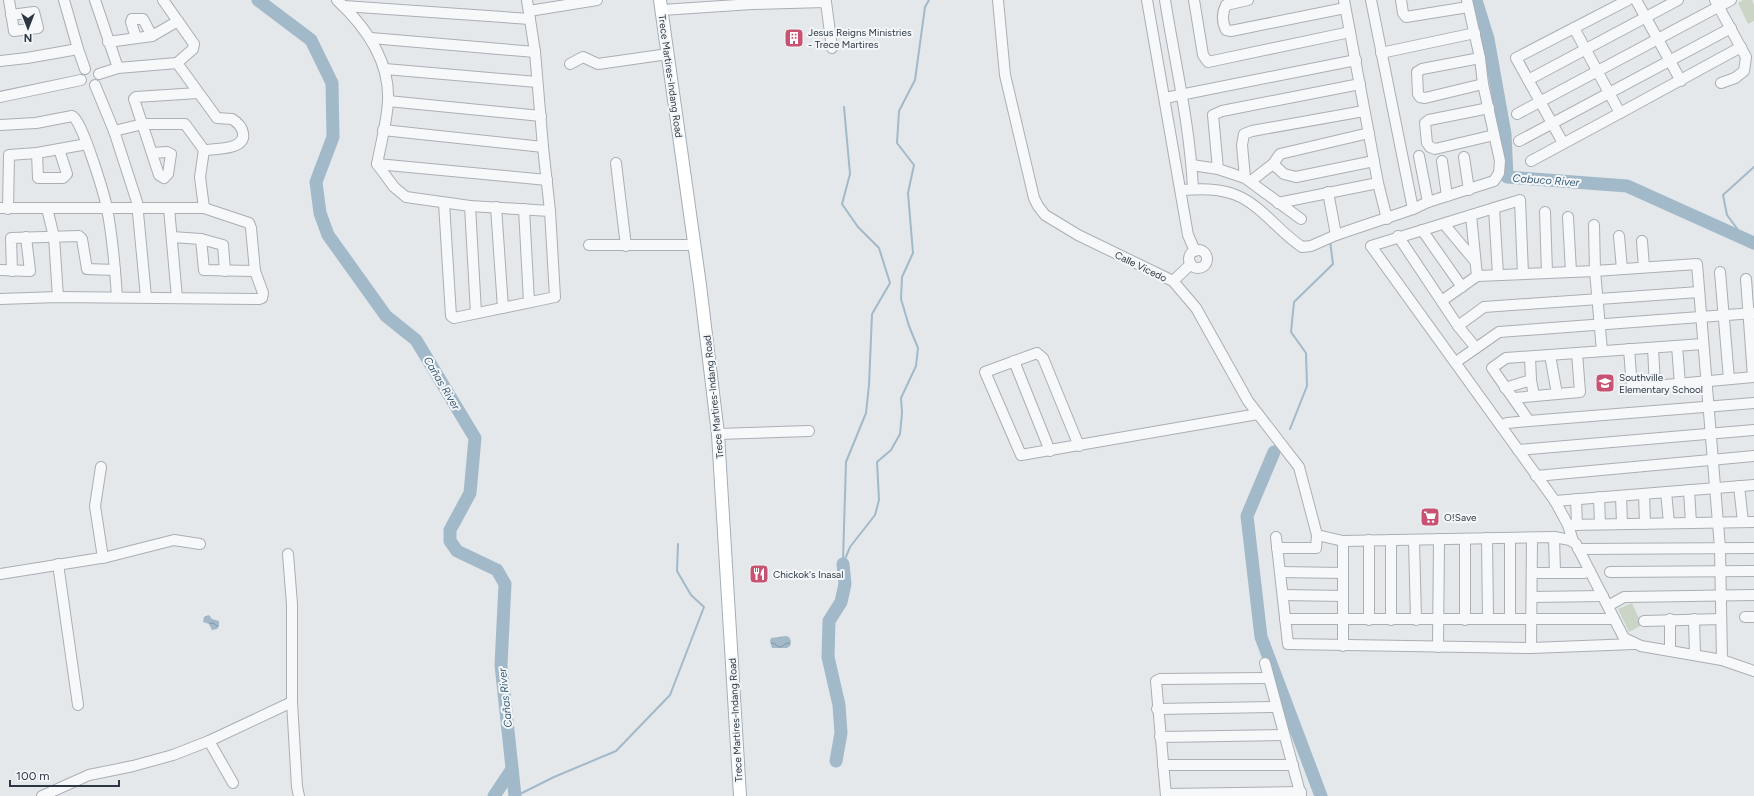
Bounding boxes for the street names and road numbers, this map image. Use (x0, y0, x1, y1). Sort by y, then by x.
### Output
street label: Trece Martires-Indang Road (655, 14, 686, 139)
street label: Calle Vicedo (1113, 248, 1169, 285)
street label: Trece Martires-Indang Road (701, 334, 726, 459)
street label: Trece Martires-Indang Road (726, 658, 745, 782)

